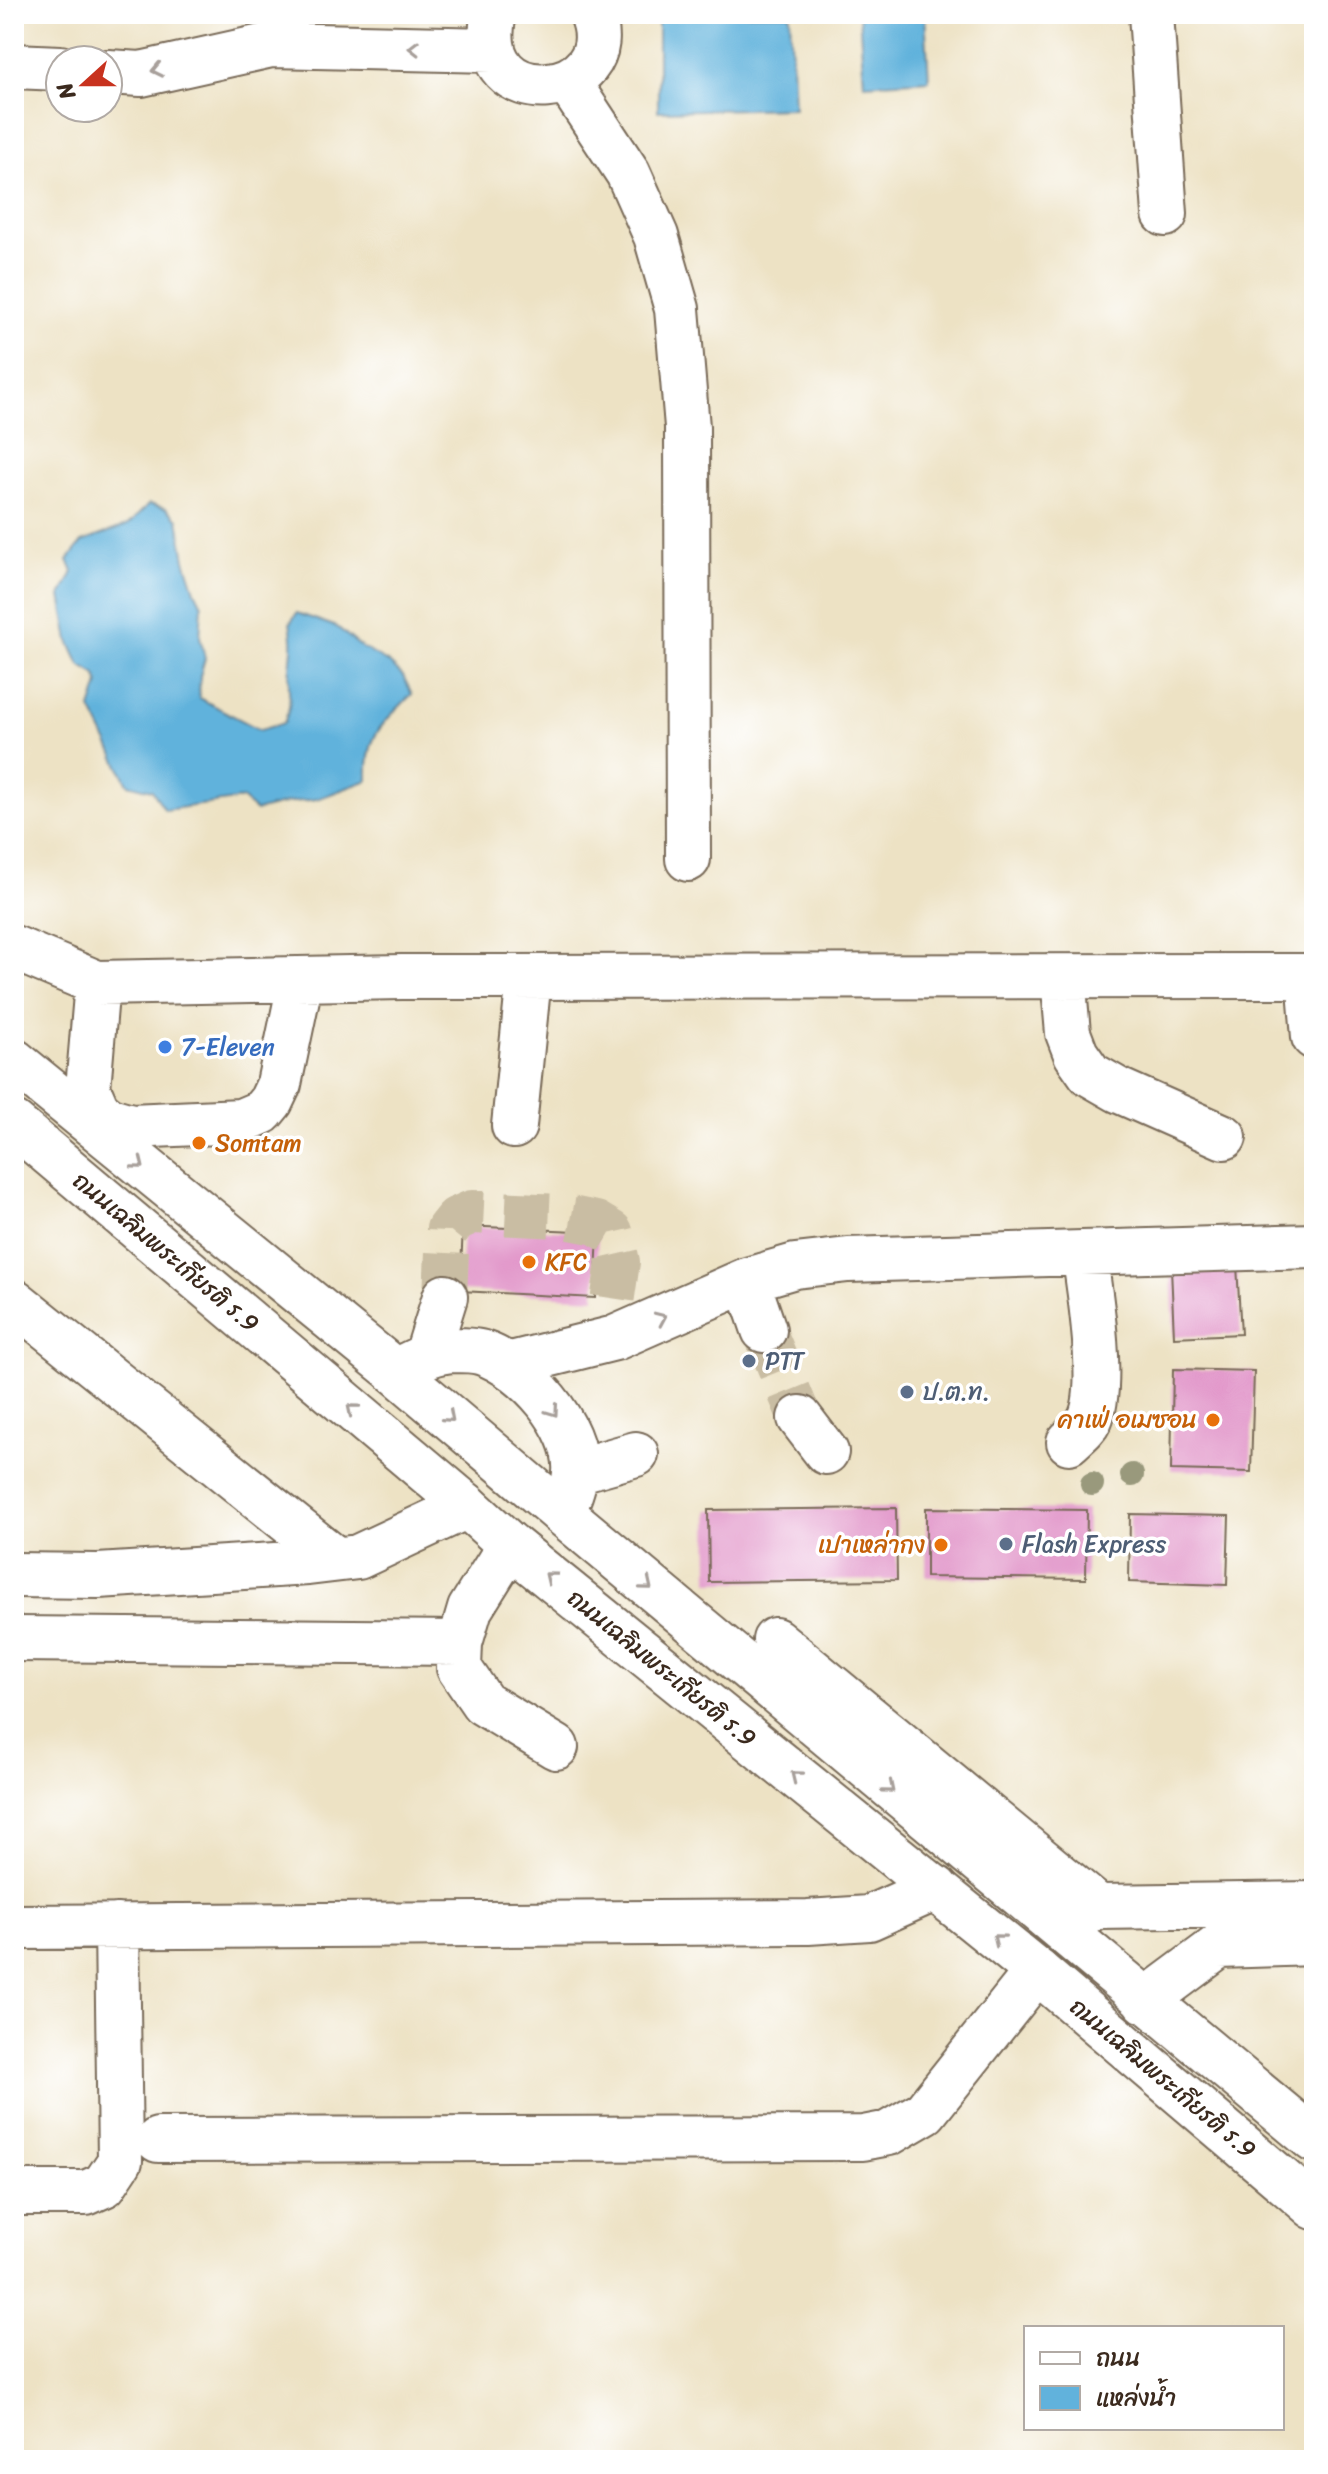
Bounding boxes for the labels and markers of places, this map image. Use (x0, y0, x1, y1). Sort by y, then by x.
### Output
place label: 7-Eleven (181, 1026, 275, 1068)
marker: 7-Eleven (156, 1038, 174, 1056)
place label: Somtam (215, 1122, 302, 1164)
marker: Somtam (190, 1134, 208, 1152)
place label: KFC (545, 1241, 587, 1283)
marker: KFC (520, 1253, 538, 1271)
place label: PTT (765, 1340, 806, 1382)
marker: PTT (740, 1352, 758, 1370)
place label: ป.ต.ท. (923, 1371, 990, 1413)
marker: ป.ต.ท. (898, 1383, 916, 1401)
place label: คาเฟ่ อเมซอน (1058, 1399, 1197, 1441)
marker: คาเฟ่ อเมซอน (1204, 1411, 1222, 1429)
place label: Flash Express (1022, 1523, 1166, 1565)
place label: เปาเหล่ากง (818, 1524, 925, 1566)
marker: Flash Express (997, 1535, 1015, 1553)
marker: เปาเหล่ากง (932, 1536, 950, 1554)

